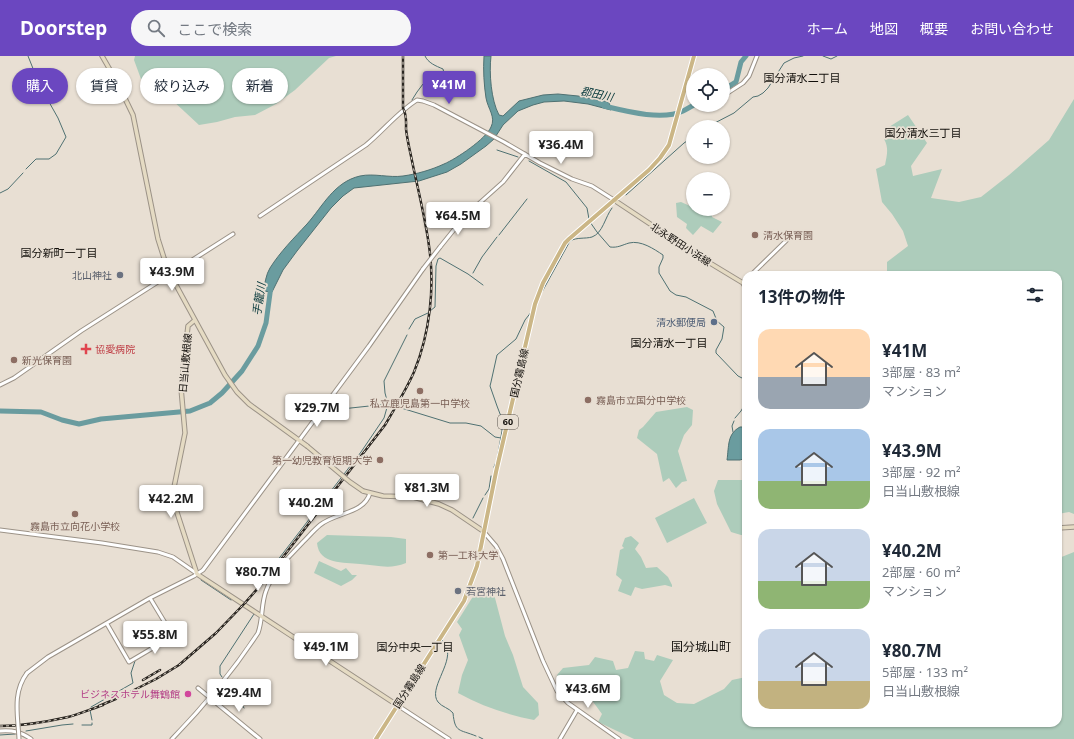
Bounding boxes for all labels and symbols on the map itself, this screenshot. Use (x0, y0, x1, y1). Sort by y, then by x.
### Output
district label: 国分清水二丁目 (764, 70, 841, 85)
pin: ¥41M (425, 71, 473, 105)
water label: 郡田川 (579, 83, 616, 104)
district label: 国分清水三丁目 (885, 125, 962, 140)
pin: ¥36.4M (528, 131, 594, 165)
pin: ¥64.5M (425, 202, 491, 236)
street label: 北永野田小浜線 (648, 219, 714, 269)
place label: 清水保育園 (763, 228, 813, 242)
marker: 清水保育園 (750, 230, 760, 240)
district label: 国分新町一丁目 (21, 245, 98, 260)
pin: ¥43.9M (139, 258, 205, 292)
place label: 北山神社 (72, 268, 112, 282)
marker: 北山神社 (115, 270, 125, 280)
water label: 手籠川 (249, 280, 269, 316)
place label: 清水郵便局 (656, 315, 706, 329)
marker: 清水郵便局 (709, 317, 719, 327)
street label: 日当山敷根線 (175, 333, 195, 393)
district label: 国分清水一丁目 (631, 335, 708, 350)
place label: 協愛病院 (95, 342, 135, 356)
marker: 協愛病院 (80, 343, 92, 355)
street label: 国分霧島線 (507, 347, 531, 399)
place label: 新光保育園 (22, 353, 72, 367)
marker: 新光保育園 (9, 355, 19, 365)
marker: 私立鹿児島第一中学校 (415, 386, 425, 396)
place label: 霧島市立国分中学校 (596, 393, 686, 407)
pin: ¥29.7M (284, 394, 350, 428)
marker: 霧島市立国分中学校 (583, 395, 593, 405)
place label: 私立鹿児島第一中学校 (370, 396, 470, 410)
road number: 60 (498, 415, 518, 429)
place label: 第一幼児教育短期大学 (272, 453, 372, 467)
marker: 第一幼児教育短期大学 (375, 455, 385, 465)
pin: ¥81.3M (394, 474, 460, 508)
pin: ¥42.2M (138, 485, 204, 519)
pin: ¥40.2M (278, 489, 344, 523)
marker: 霧島市立向花小学校 (70, 509, 80, 519)
place label: 霧島市立向花小学校 (30, 519, 120, 533)
place label: 第一工科大学 (438, 548, 498, 562)
marker: 第一工科大学 (425, 550, 435, 560)
pin: ¥80.7M (225, 558, 291, 592)
place label: 若宮神社 (466, 584, 506, 598)
marker: 若宮神社 (453, 586, 463, 596)
pin: ¥55.8M (122, 621, 188, 655)
pin: ¥49.1M (293, 633, 359, 667)
district label: 国分城山町 (671, 638, 731, 655)
district label: 国分中央一丁目 (377, 639, 454, 654)
street label: 国分霧島線 (390, 661, 428, 711)
pin: ¥43.6M (555, 675, 621, 709)
pin: ¥29.4M (206, 679, 272, 713)
place label: ビジネスホテル舞鶴館 (80, 687, 180, 701)
marker: ビジネスホテル舞鶴館 (183, 689, 193, 699)

